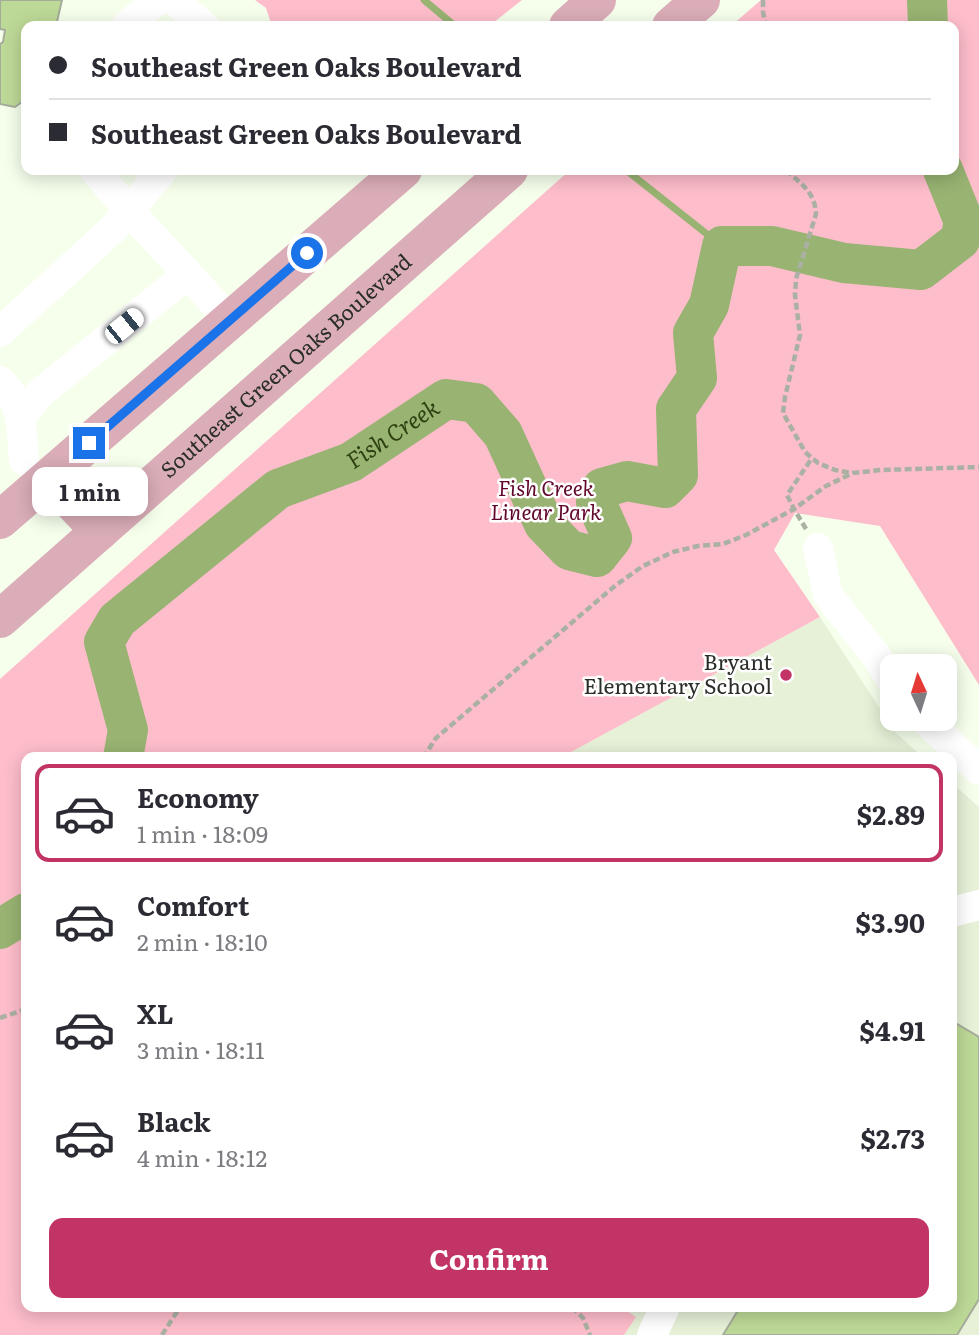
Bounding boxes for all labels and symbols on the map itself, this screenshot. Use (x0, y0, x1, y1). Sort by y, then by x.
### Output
route start (291, 237, 323, 269)
street label: Southeast Green Oaks Boulevard (153, 245, 417, 484)
car (102, 305, 147, 347)
water label: Fish Creek (339, 389, 445, 476)
route end (73, 427, 105, 459)
callout: 1 min (31, 467, 147, 516)
park label: Fish Creek Linear Park (491, 471, 602, 526)
place label: Bryant Elementary School (583, 645, 773, 700)
north arrow (880, 654, 957, 732)
marker: Bryant Elementary School (778, 667, 794, 683)

